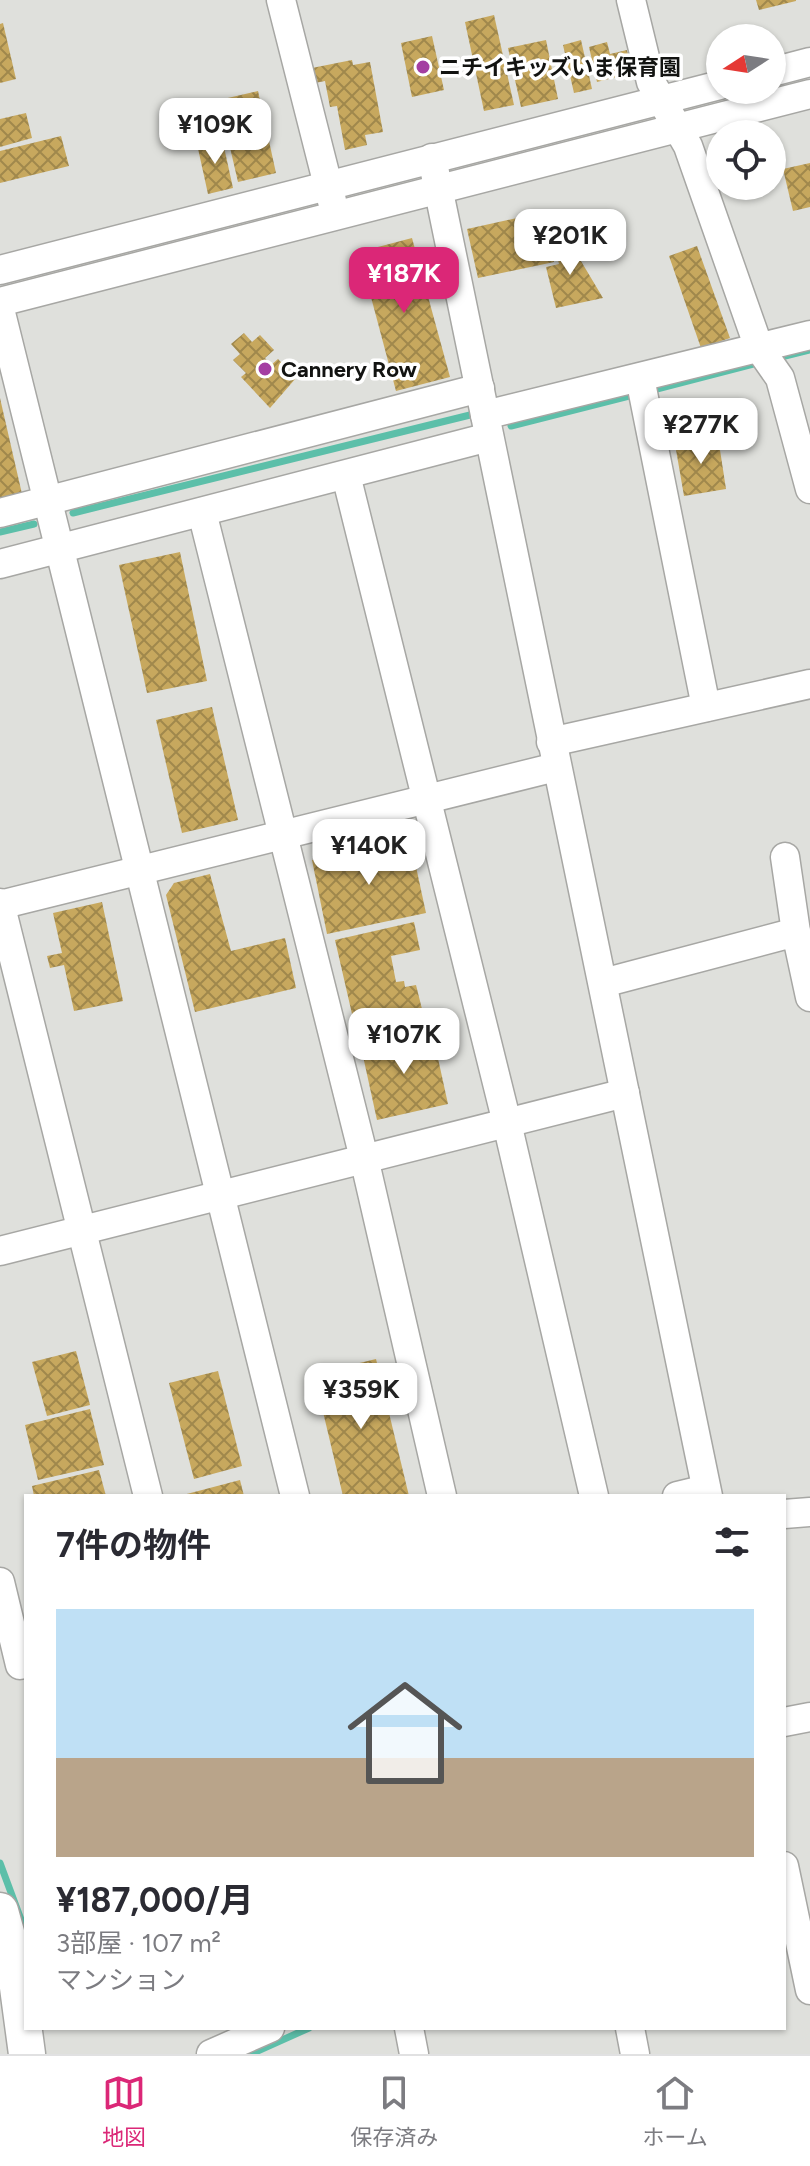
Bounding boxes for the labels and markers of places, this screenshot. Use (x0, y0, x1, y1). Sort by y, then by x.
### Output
place label: ニチイキッズいま保育園 (439, 54, 681, 81)
marker: ニチイキッズいま保育園 (414, 58, 432, 76)
pin: ¥109K (159, 98, 271, 166)
pin: ¥201K (514, 209, 626, 277)
pin: ¥187K (348, 247, 460, 315)
place label: Cannery Row (281, 356, 418, 383)
marker: Cannery Row (256, 360, 274, 378)
pin: ¥277K (645, 398, 757, 466)
pin: ¥140K (313, 819, 425, 887)
pin: ¥107K (348, 1008, 460, 1076)
pin: ¥359K (305, 1363, 417, 1431)

